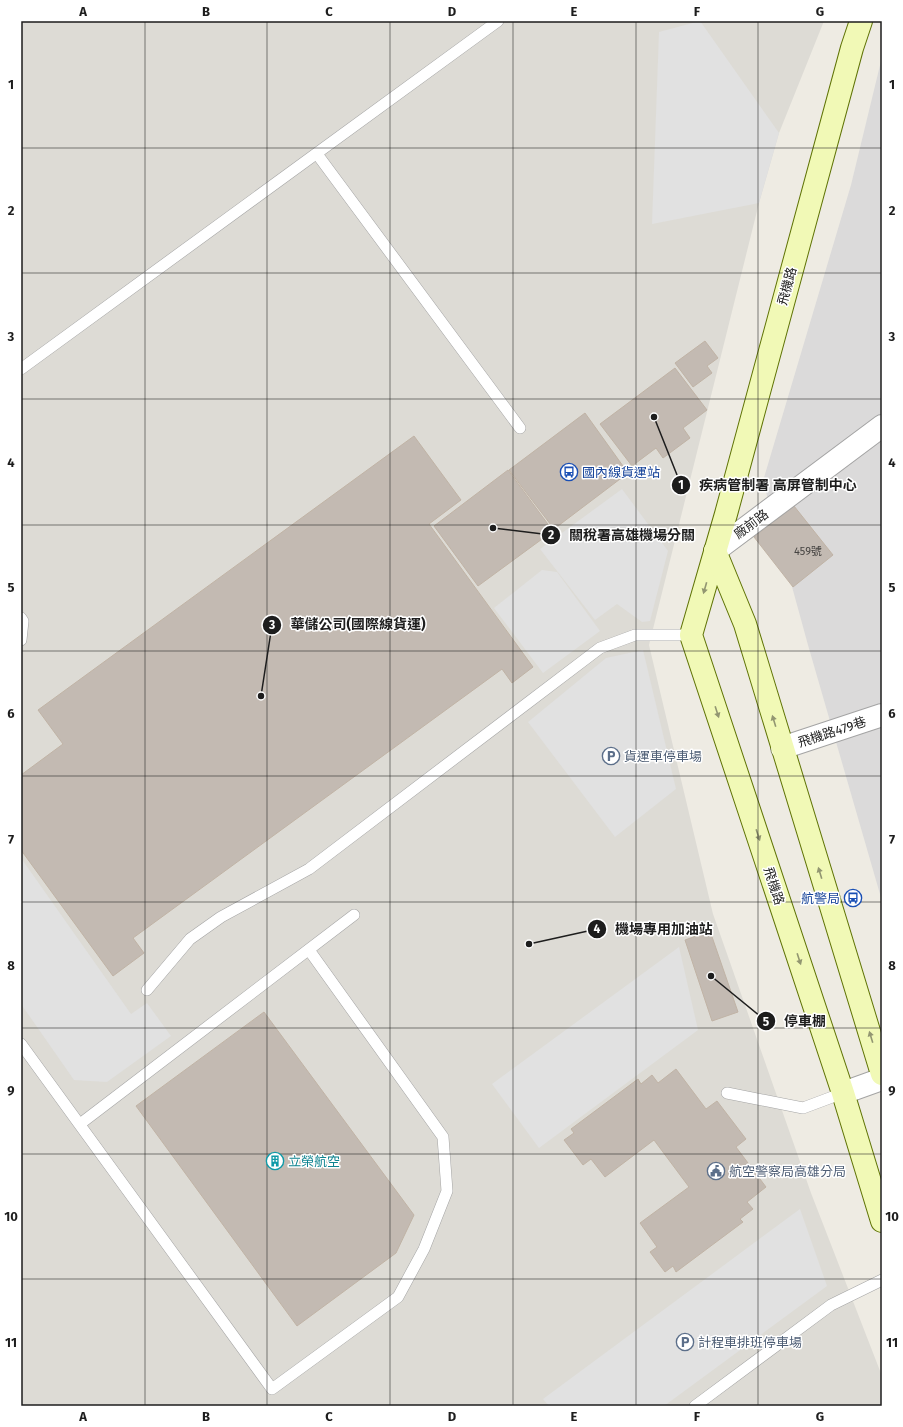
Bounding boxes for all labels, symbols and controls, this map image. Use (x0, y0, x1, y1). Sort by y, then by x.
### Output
text: A (78, 4, 87, 19)
text: B (202, 4, 210, 19)
text: C (325, 4, 333, 19)
text: D (448, 4, 457, 19)
text: E (571, 4, 578, 19)
text: F (694, 4, 701, 19)
text: G (816, 4, 824, 19)
text: 1 (8, 77, 14, 92)
text: 1 (889, 77, 895, 92)
text: 2 (8, 203, 15, 218)
text: 2 (889, 203, 896, 218)
street label: 飛機路 (775, 265, 799, 307)
text: 3 (7, 329, 15, 344)
text: 3 (888, 329, 896, 344)
text: 4 (7, 455, 15, 470)
text: 4 (888, 455, 896, 470)
bus stop icon: 國內線貨運站 (559, 462, 579, 482)
place label: 國內線貨運站 (582, 465, 660, 480)
callout: 疾病管制署 高屏管制中心 (671, 472, 864, 498)
text: 疾病管制署 高屏管制中心 (699, 477, 857, 494)
text: 1 (678, 478, 684, 492)
street label: 廠前路 (731, 506, 771, 542)
callout: 關稅署高雄機場分關 (541, 522, 703, 548)
text: 關稅署高雄機場分關 (569, 527, 695, 544)
text: 2 (548, 528, 554, 542)
house number: 459號 (794, 545, 822, 558)
text: 5 (8, 580, 15, 595)
text: 5 (889, 580, 896, 595)
one-way arrow (702, 582, 708, 594)
callout: 華儲公司(國際線貨運) (262, 612, 434, 638)
text: 華儲公司(國際線貨運) (290, 616, 426, 633)
text: 3 (268, 618, 275, 632)
text: 6 (7, 706, 15, 721)
one-way arrow (714, 706, 720, 718)
text: 6 (888, 706, 896, 721)
street label: 飛機路479巷 (796, 714, 868, 750)
one-way arrow (771, 715, 777, 727)
parking icon: 貨運車停車場 (601, 746, 621, 766)
place label: 貨運車停車場 (624, 749, 702, 764)
one-way arrow (755, 830, 761, 842)
text: 7 (8, 832, 14, 847)
text: 7 (889, 832, 895, 847)
street label: 飛機路 (761, 865, 787, 907)
one-way arrow (817, 866, 823, 878)
bus stop icon: 航警局 (843, 888, 863, 908)
place label: 航警局 (801, 891, 840, 906)
callout: 機場專用加油站 (587, 916, 721, 942)
text: 機場專用加油站 (615, 921, 713, 938)
text: 4 (594, 922, 601, 936)
one-way arrow (796, 953, 802, 965)
text: 8 (7, 958, 15, 973)
text: 8 (888, 958, 896, 973)
callout: 停車棚 (756, 1008, 834, 1034)
text: 停車棚 (784, 1013, 826, 1030)
text: 5 (763, 1015, 770, 1029)
one-way arrow (868, 1031, 874, 1043)
text: 9 (7, 1083, 15, 1098)
text: 9 (888, 1083, 896, 1098)
building icon: 立榮航空 (265, 1151, 285, 1171)
place label: 立榮航空 (288, 1154, 340, 1169)
public building icon: 航空警察局高雄分局 (706, 1161, 726, 1181)
place label: 航空警察局高雄分局 (729, 1164, 846, 1179)
text: 10 (4, 1209, 18, 1224)
text: 10 (885, 1209, 899, 1224)
parking icon: 計程車排班停車場 (675, 1332, 695, 1352)
text: 11 (5, 1335, 17, 1350)
place label: 計程車排班停車場 (698, 1335, 802, 1350)
text: 11 (886, 1335, 898, 1350)
text: A (78, 1409, 87, 1424)
text: B (202, 1409, 210, 1424)
text: C (325, 1409, 333, 1424)
text: D (448, 1409, 457, 1424)
text: E (571, 1409, 578, 1424)
text: F (694, 1409, 701, 1424)
text: G (816, 1409, 824, 1424)

